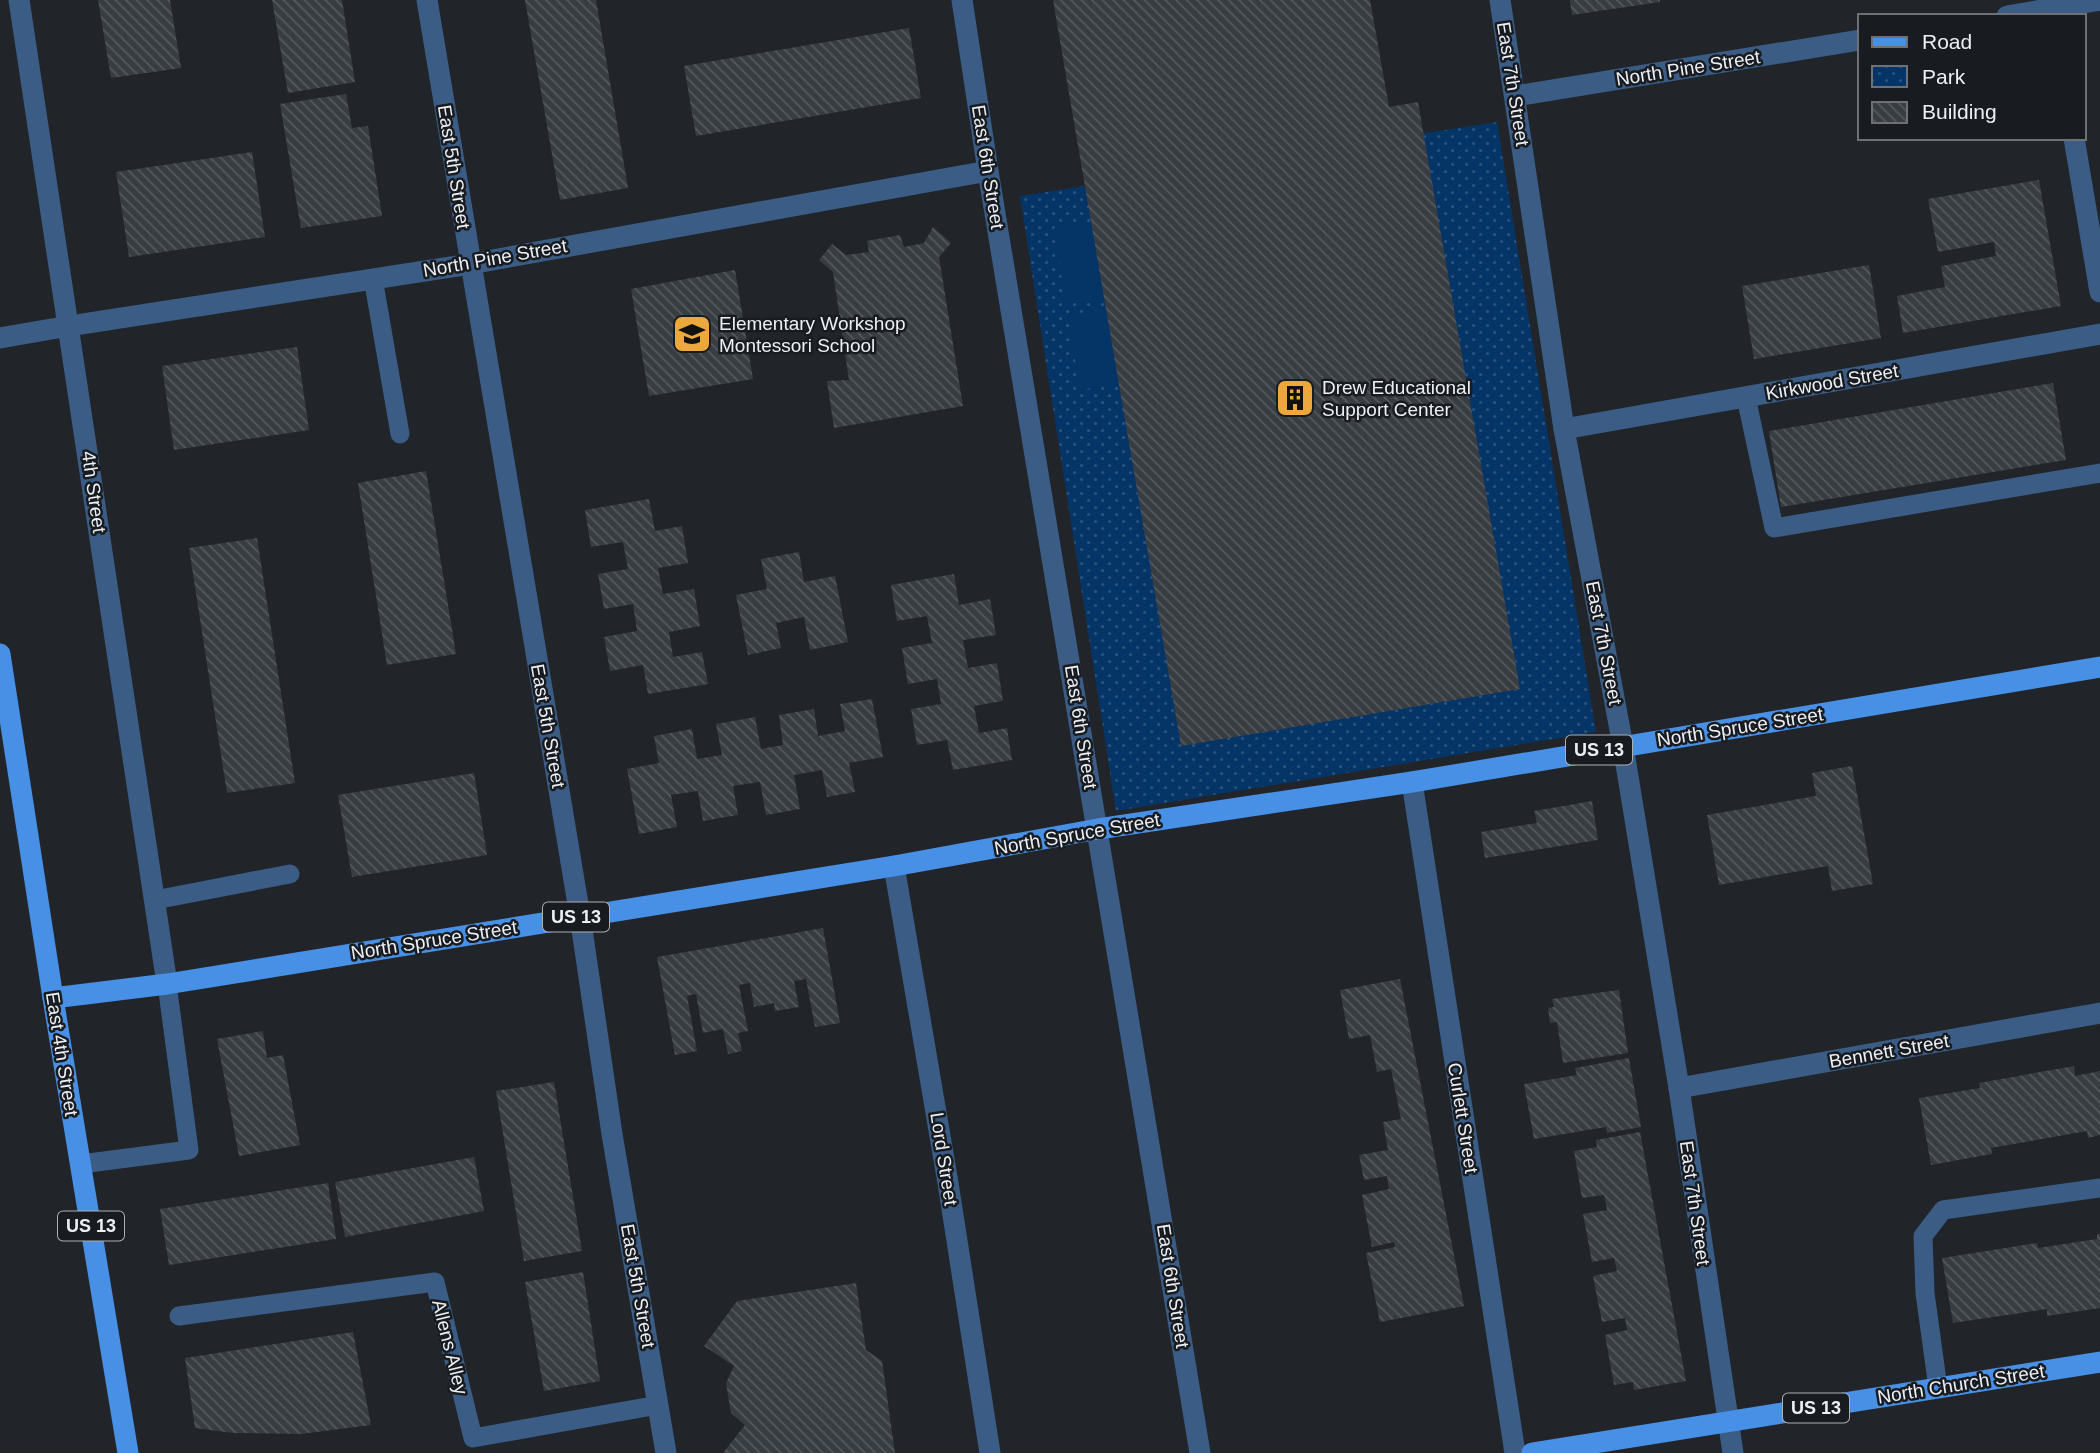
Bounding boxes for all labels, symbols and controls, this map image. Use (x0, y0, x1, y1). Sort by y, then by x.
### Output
legend (1858, 14, 2086, 140)
street label: East 7th Street (1493, 20, 1533, 148)
text: Road (1922, 30, 1972, 53)
street label: North Pine Street (1614, 46, 1762, 90)
text: Park (1922, 65, 1966, 88)
text: Building (1922, 100, 1997, 123)
street label: East 5th Street (434, 103, 474, 231)
street label: East 6th Street (968, 103, 1008, 231)
street label: North Pine Street (421, 235, 569, 281)
school or university icon: Elementary Workshop Montessori School (671, 313, 713, 355)
place label: Elementary Workshop Montessori School (719, 313, 906, 356)
street label: Kirkwood Street (1764, 360, 1901, 404)
building icon: Drew Educational Support Center (1274, 377, 1316, 419)
place label: Drew Educational Support Center (1322, 377, 1471, 420)
street label: 4th Street (78, 450, 110, 535)
street label: East 7th Street (1582, 579, 1626, 707)
street label: East 5th Street (527, 662, 569, 790)
street label: East 6th Street (1061, 663, 1101, 791)
street label: North Spruce Street (1655, 703, 1825, 751)
road number: US 13 (1566, 736, 1632, 764)
street label: North Spruce Street (992, 809, 1162, 859)
road number: US 13 (543, 902, 609, 932)
street label: North Spruce Street (349, 916, 519, 964)
street label: East 4th Street (42, 990, 82, 1118)
street label: Bennett Street (1827, 1030, 1951, 1072)
street label: Curlett Street (1444, 1061, 1482, 1176)
street label: Lord Street (926, 1111, 962, 1208)
street label: East 7th Street (1676, 1139, 1714, 1267)
road number: US 13 (58, 1212, 124, 1240)
street label: East 5th Street (617, 1222, 659, 1350)
street label: East 6th Street (1153, 1222, 1193, 1350)
street label: Allens Alley (428, 1297, 472, 1397)
street label: North Church Street (1876, 1360, 2047, 1408)
road number: US 13 (1783, 1394, 1849, 1422)

